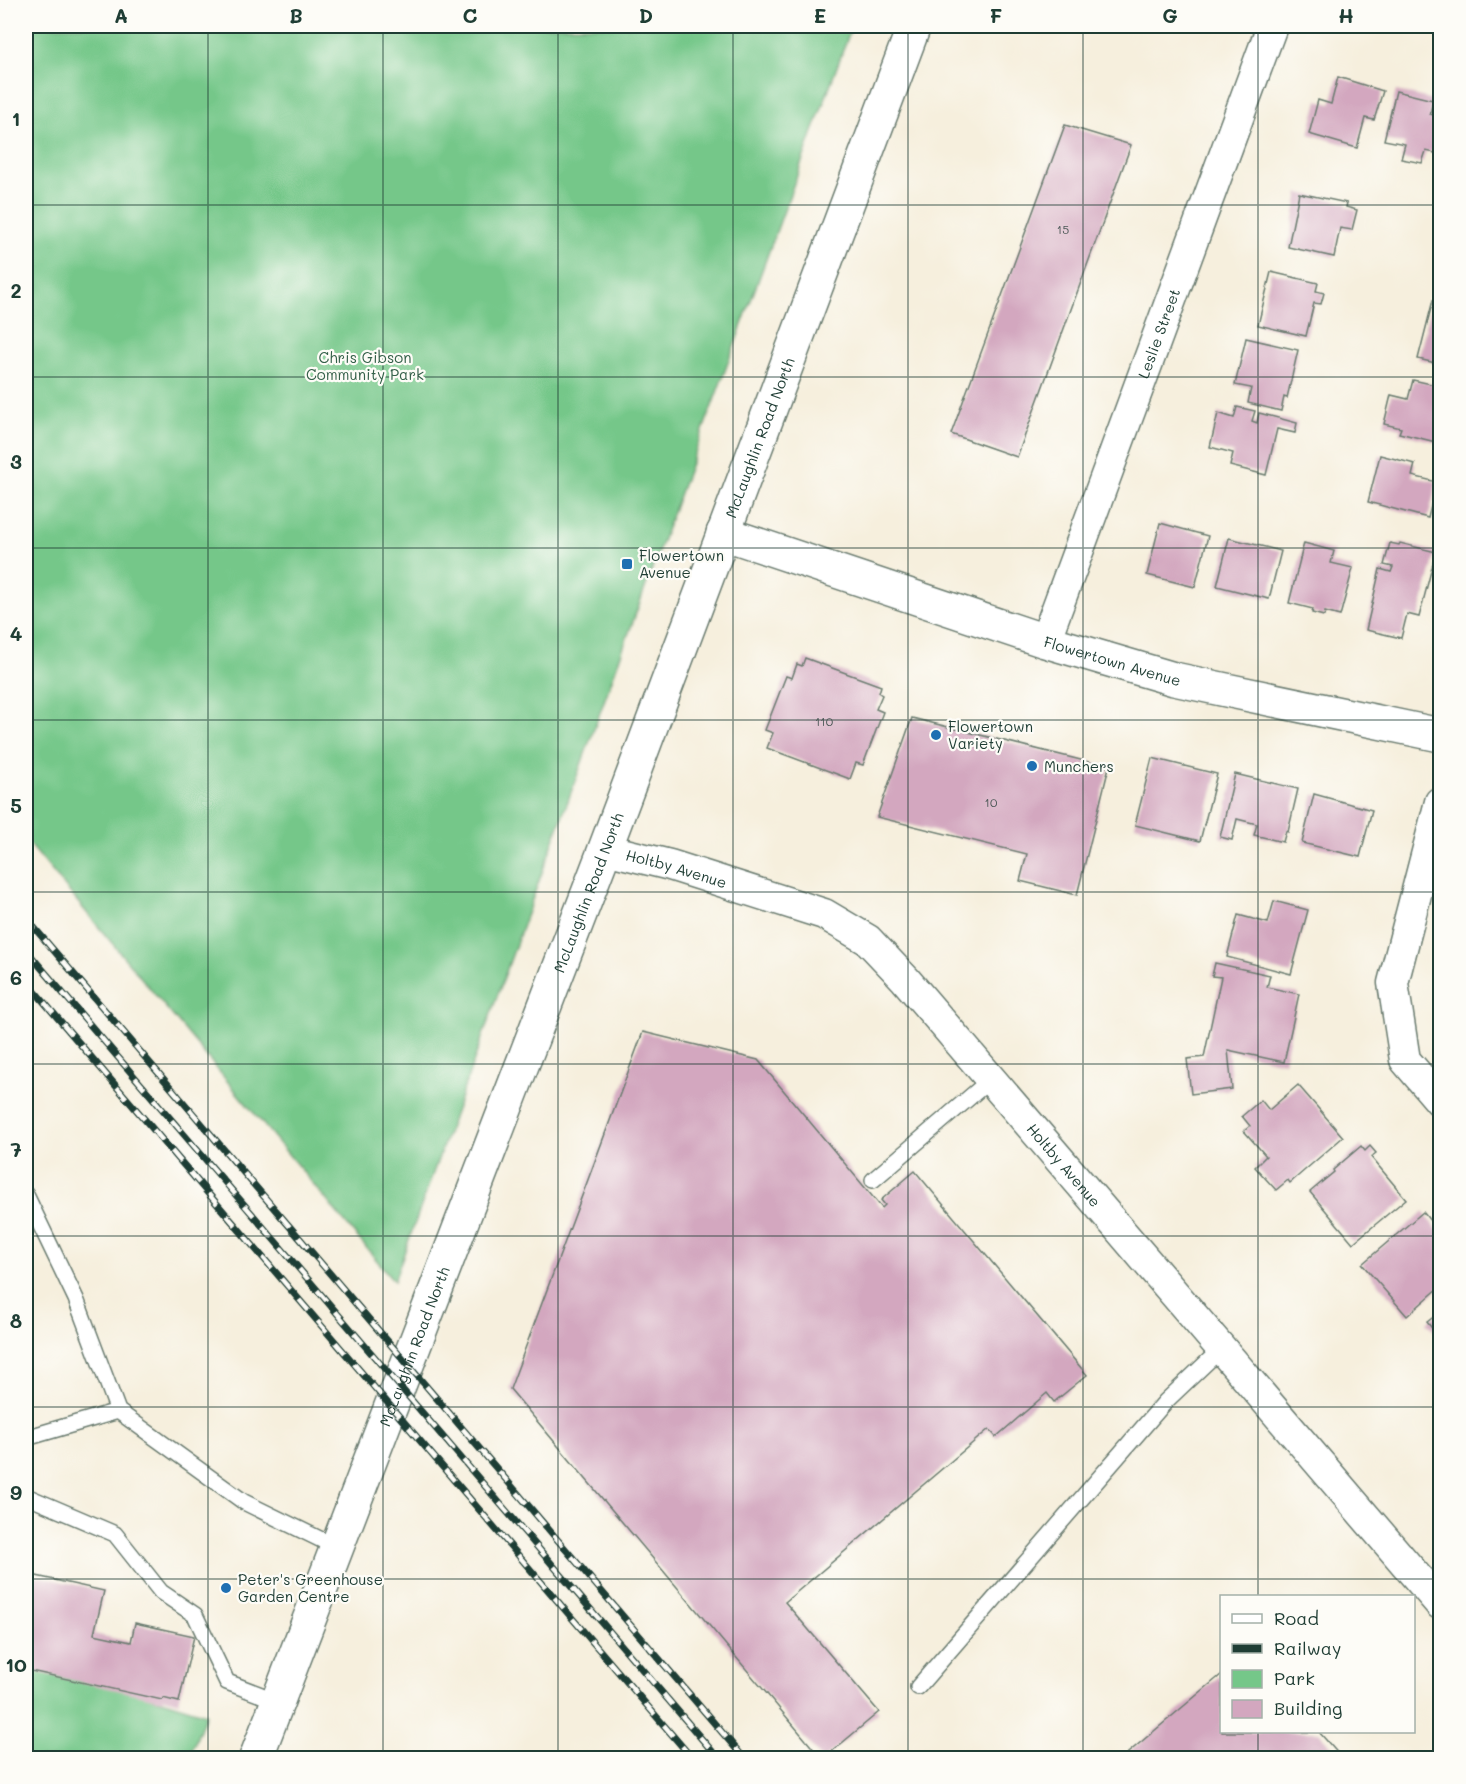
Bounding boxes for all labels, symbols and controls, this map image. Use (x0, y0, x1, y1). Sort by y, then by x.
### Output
text: A (114, 2, 128, 28)
text: B (289, 2, 303, 28)
text: C (463, 2, 478, 28)
text: D (639, 2, 653, 28)
text: E (814, 2, 826, 28)
text: F (990, 2, 1003, 28)
text: G (1162, 2, 1178, 28)
text: H (1338, 2, 1354, 28)
text: 1 (12, 105, 20, 131)
house number: 15 (1057, 221, 1069, 237)
text: 2 (10, 277, 22, 303)
street label: Leslie Street (1133, 285, 1184, 381)
park label: Chris Gibson Community Park (306, 347, 424, 384)
street label: McLaughlin Road North (720, 355, 799, 521)
text: 3 (10, 448, 22, 474)
place label: Flowertown Avenue (639, 545, 724, 582)
marker: Flowertown Avenue (620, 557, 634, 571)
text: 4 (10, 620, 23, 646)
street label: Flowertown Avenue (1042, 631, 1183, 690)
house number: 110 (815, 713, 834, 729)
place label: Flowertown Variety (948, 716, 1033, 753)
marker: Flowertown Variety (929, 728, 943, 742)
place label: Munchers (1044, 756, 1114, 776)
marker: Munchers (1025, 759, 1039, 773)
text: 5 (10, 792, 22, 818)
house number: 10 (985, 794, 998, 810)
street label: McLaughlin Road North (549, 810, 628, 975)
street label: Holtby Avenue (624, 845, 729, 892)
text: 6 (10, 964, 22, 990)
street label: Holtby Avenue (1023, 1119, 1106, 1211)
text: 7 (10, 1136, 22, 1162)
street label: McLaughlin Road North (374, 1263, 454, 1429)
text: 8 (10, 1307, 22, 1333)
text: 9 (10, 1479, 22, 1505)
place label: Peter's Greenhouse Garden Centre (238, 1569, 383, 1606)
marker: Peter's Greenhouse Garden Centre (219, 1581, 233, 1595)
legend (1220, 1595, 1415, 1733)
text: Road (1274, 1606, 1319, 1630)
text: Railway (1274, 1636, 1341, 1660)
text: 10 (5, 1651, 27, 1677)
text: Park (1274, 1666, 1315, 1690)
text: Building (1274, 1696, 1342, 1720)

